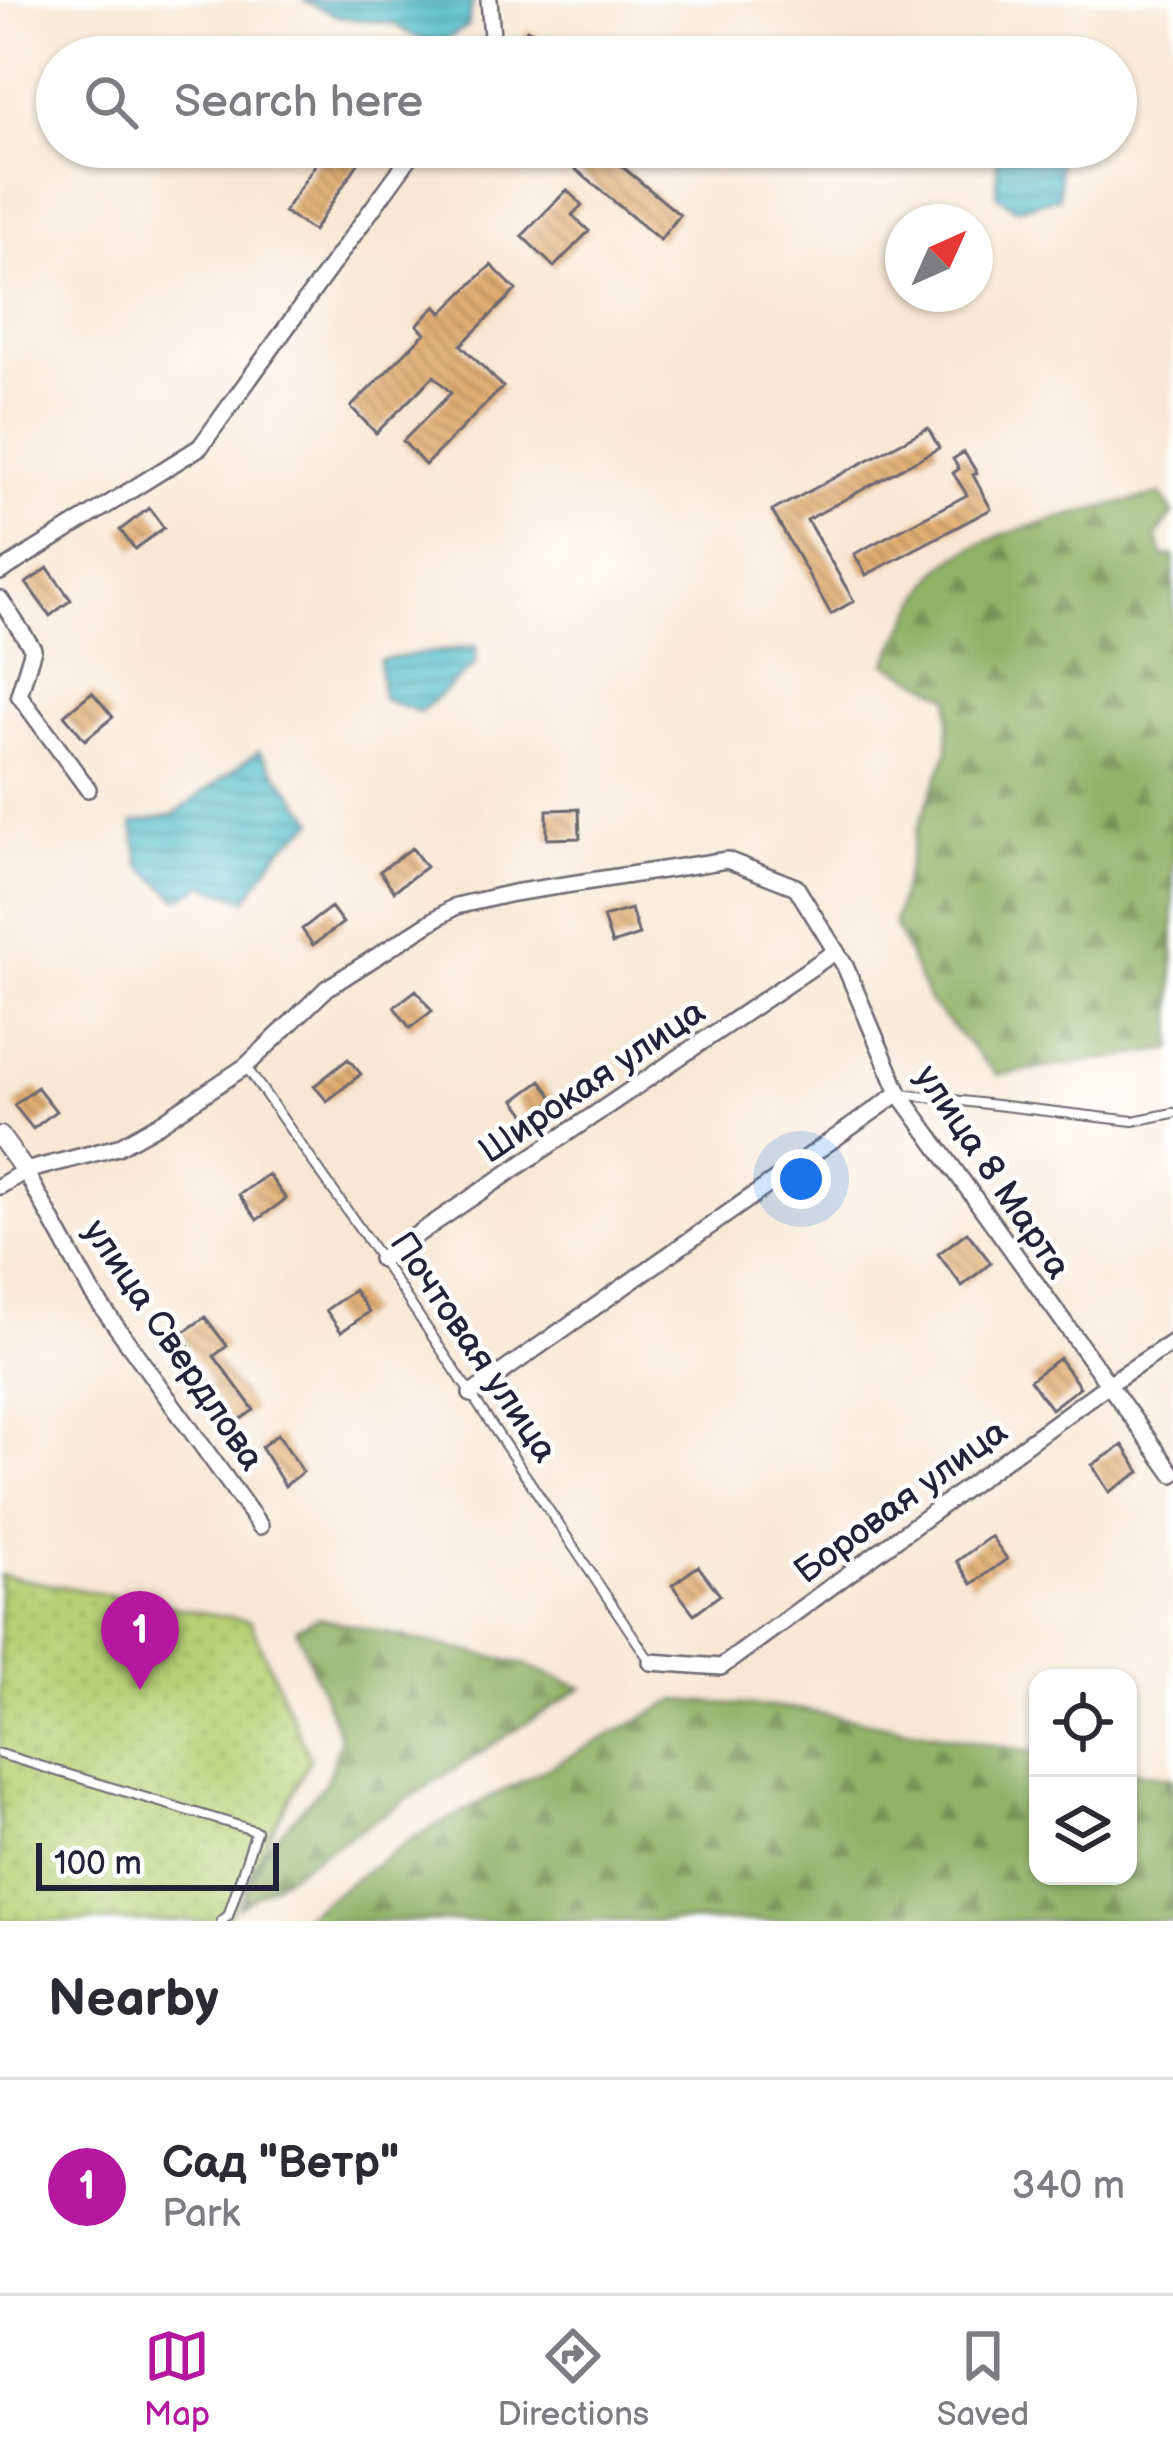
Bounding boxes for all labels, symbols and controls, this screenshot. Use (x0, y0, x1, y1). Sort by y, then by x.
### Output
search box (36, 36, 1137, 168)
icon: search (78, 69, 144, 135)
text: Search here (174, 75, 423, 130)
north arrow (885, 204, 993, 312)
street label: Широкая улица (471, 991, 714, 1173)
street label: улица 8 Марта (905, 1057, 1079, 1287)
your location (771, 1149, 831, 1209)
street label: улица Свердлова (73, 1212, 273, 1479)
street label: Почтовая улица (380, 1224, 566, 1471)
street label: Боровая улица (787, 1410, 1016, 1594)
pin: 1 (101, 1591, 179, 1690)
map controls (1029, 1669, 1137, 1885)
button: locate (1029, 1669, 1137, 1777)
button: layers (1029, 1777, 1137, 1885)
scale bar (36, 1837, 279, 1890)
text: 100 m (54, 1844, 142, 1884)
text: Nearby (48, 1969, 219, 2030)
text: Сад "Ветр" (162, 2136, 399, 2191)
text: 1 (79, 2163, 95, 2210)
text: 340 m (1012, 2163, 1125, 2210)
text: Park (162, 2191, 240, 2238)
tab: Map (144, 2323, 210, 2435)
tab: Directions (497, 2323, 649, 2435)
tab: Saved (937, 2323, 1029, 2435)

